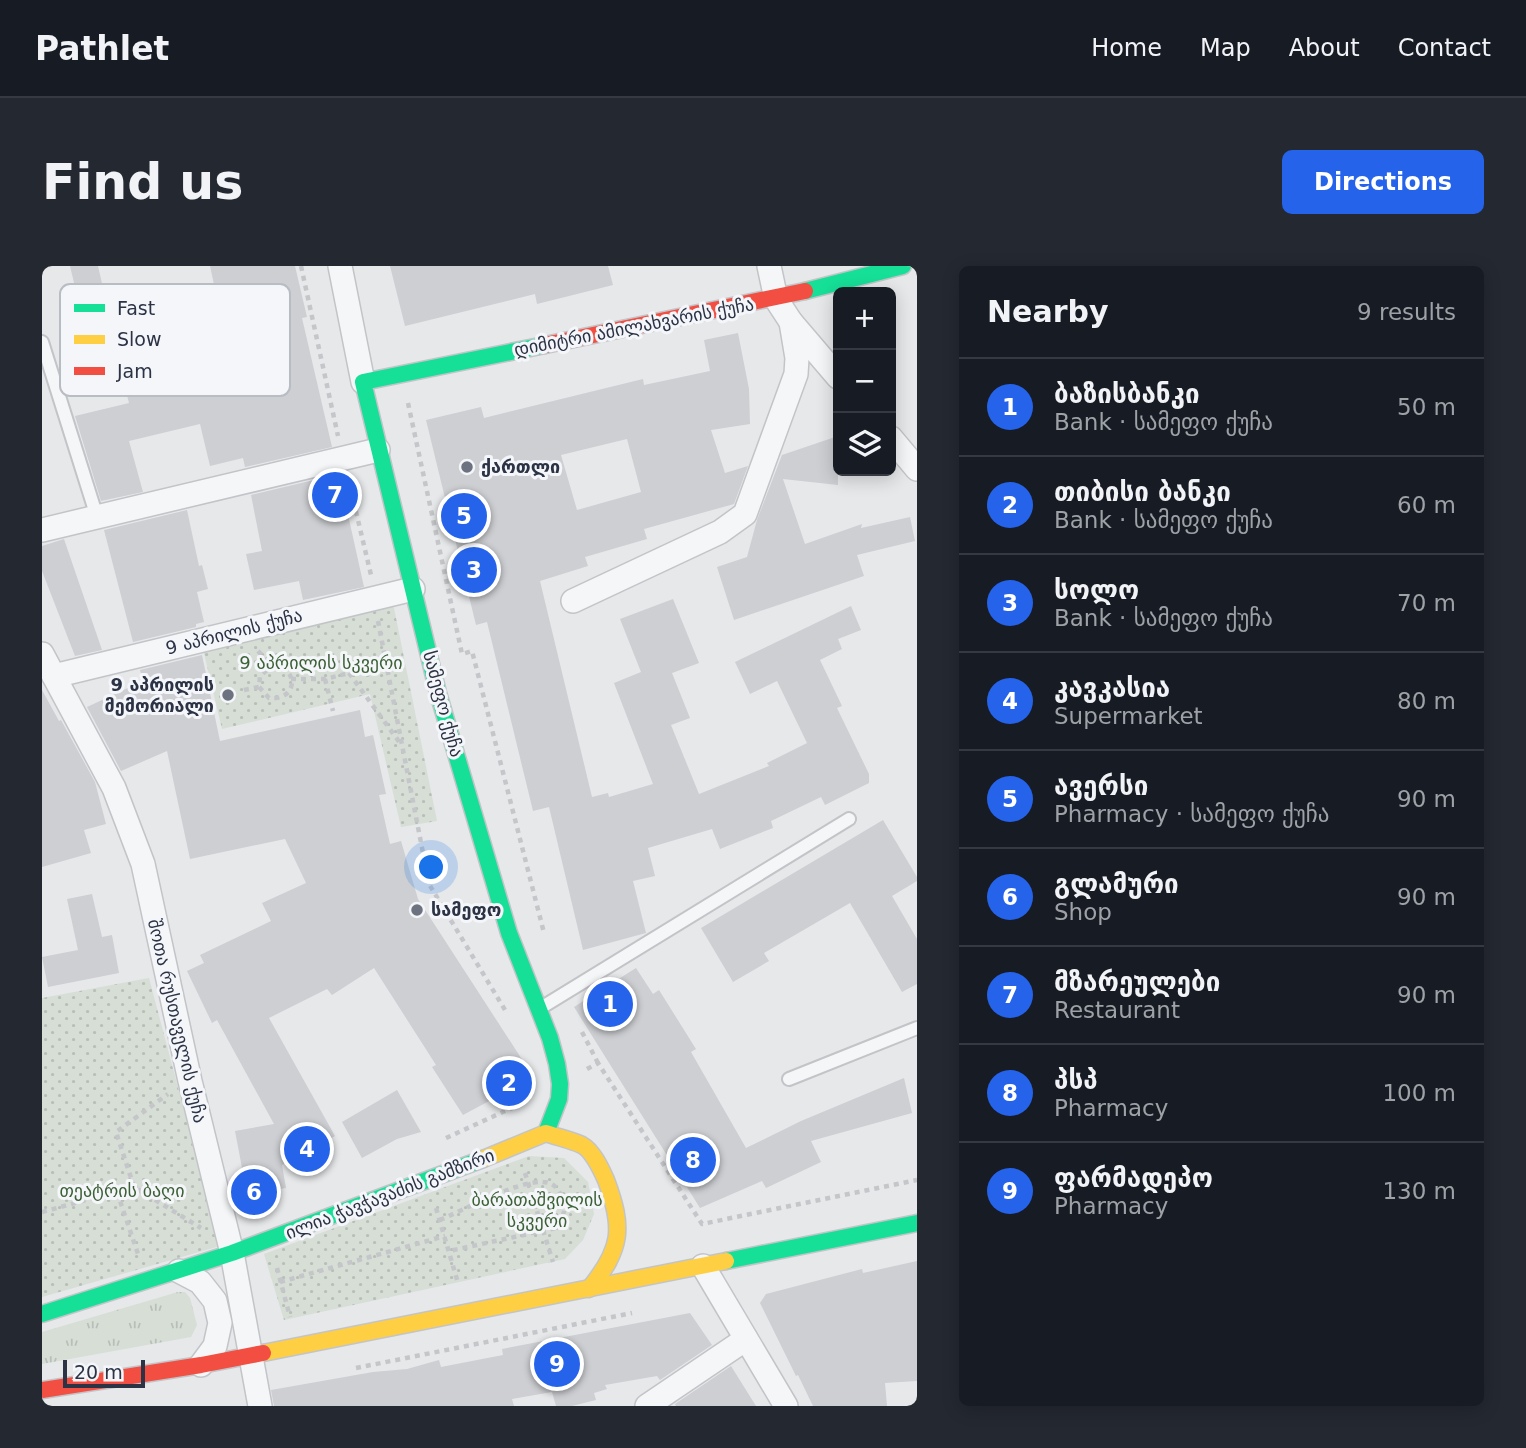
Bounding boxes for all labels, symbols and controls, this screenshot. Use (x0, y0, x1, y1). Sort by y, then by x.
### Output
text: Pathlet (35, 29, 169, 68)
text: Home (1091, 34, 1162, 62)
text: Map (1200, 34, 1251, 62)
text: About (1289, 34, 1360, 62)
text: Contact (1398, 34, 1491, 62)
button: Directions (1282, 150, 1484, 214)
text: Find us (42, 154, 243, 211)
legend (60, 284, 290, 396)
map controls (833, 287, 896, 476)
button: + (833, 287, 896, 350)
street label: დიმიტრი ამილახვარის ქუჩა (512, 293, 756, 360)
text: Nearby (987, 294, 1109, 329)
text: Fast (117, 297, 155, 319)
text: 9 results (1357, 299, 1456, 325)
text: Slow (117, 328, 162, 350)
button: − (833, 350, 896, 413)
text: Jam (116, 360, 153, 382)
text: ბაზისბანკი (1054, 379, 1200, 409)
text: 1 (1002, 394, 1018, 420)
text: 50 m (1397, 394, 1456, 420)
text: Bank · სამეფო ქუჩა (1054, 409, 1273, 435)
button: layers (833, 413, 896, 476)
place label: ქართლი (481, 456, 560, 477)
marker: ქართლი (459, 459, 475, 475)
pin: 7 (312, 469, 358, 521)
text: თიბისი ბანკი (1054, 477, 1231, 507)
pin: 5 (441, 490, 487, 542)
text: 2 (1002, 492, 1018, 518)
text: 60 m (1397, 492, 1456, 518)
text: Bank · სამეფო ქუჩა (1054, 507, 1273, 533)
pin: 3 (451, 544, 497, 596)
text: სოლო (1054, 575, 1139, 605)
text: 3 (1002, 590, 1018, 616)
text: 70 m (1397, 590, 1456, 616)
street label: 9 აპრილის ქუჩა (163, 604, 304, 659)
text: Bank · სამეფო ქუჩა (1054, 605, 1273, 631)
street label: სამეფო ქუჩა (419, 649, 468, 759)
park label: 9 აპრილის სკვერი (239, 652, 403, 673)
text: კავკასია (1054, 673, 1170, 703)
place label: 9 აპრილის მემორიალი (104, 674, 214, 716)
marker: 9 აპრილის მემორიალი (220, 687, 236, 703)
text: 4 (1002, 688, 1018, 714)
text: 80 m (1397, 688, 1456, 714)
text: Supermarket (1054, 703, 1203, 729)
text: ავერსი (1054, 771, 1148, 801)
text: 5 (1002, 786, 1018, 812)
text: 90 m (1397, 786, 1456, 812)
text: Pharmacy · სამეფო ქუჩა (1054, 801, 1330, 827)
your location (414, 850, 448, 884)
text: გლამური (1054, 869, 1179, 899)
text: 6 (1002, 884, 1018, 910)
text: 90 m (1397, 884, 1456, 910)
place label: სამეფო (431, 899, 501, 920)
text: Shop (1054, 899, 1112, 925)
marker: სამეფო (409, 902, 425, 918)
street label: შოთა რუსთაველის ქუჩა (144, 917, 211, 1125)
text: მზარეულები (1054, 967, 1220, 997)
pin: 1 (587, 978, 633, 1030)
text: 7 (1002, 982, 1018, 1008)
text: 90 m (1397, 982, 1456, 1008)
text: Restaurant (1054, 997, 1180, 1023)
pin: 2 (486, 1057, 532, 1109)
text: პსპ (1054, 1065, 1098, 1095)
text: 8 (1002, 1080, 1018, 1106)
text: 100 m (1382, 1080, 1456, 1106)
text: Pharmacy (1054, 1095, 1168, 1121)
pin: 4 (284, 1123, 330, 1175)
pin: 8 (670, 1134, 716, 1186)
street label: ილია ჭავჭავაძის გამზირი (282, 1144, 497, 1243)
text: ფარმადეპო (1054, 1163, 1213, 1193)
pin: 6 (231, 1166, 277, 1218)
text: 9 (1002, 1178, 1018, 1204)
text: 130 m (1382, 1178, 1456, 1204)
park label: თეატრის ბაღი (59, 1180, 185, 1201)
park label: ბარათაშვილის სკვერი (471, 1189, 603, 1231)
text: Pharmacy (1054, 1193, 1168, 1219)
pin: 9 (534, 1338, 580, 1390)
scale bar (63, 1357, 145, 1389)
text: 20 m (74, 1361, 123, 1383)

